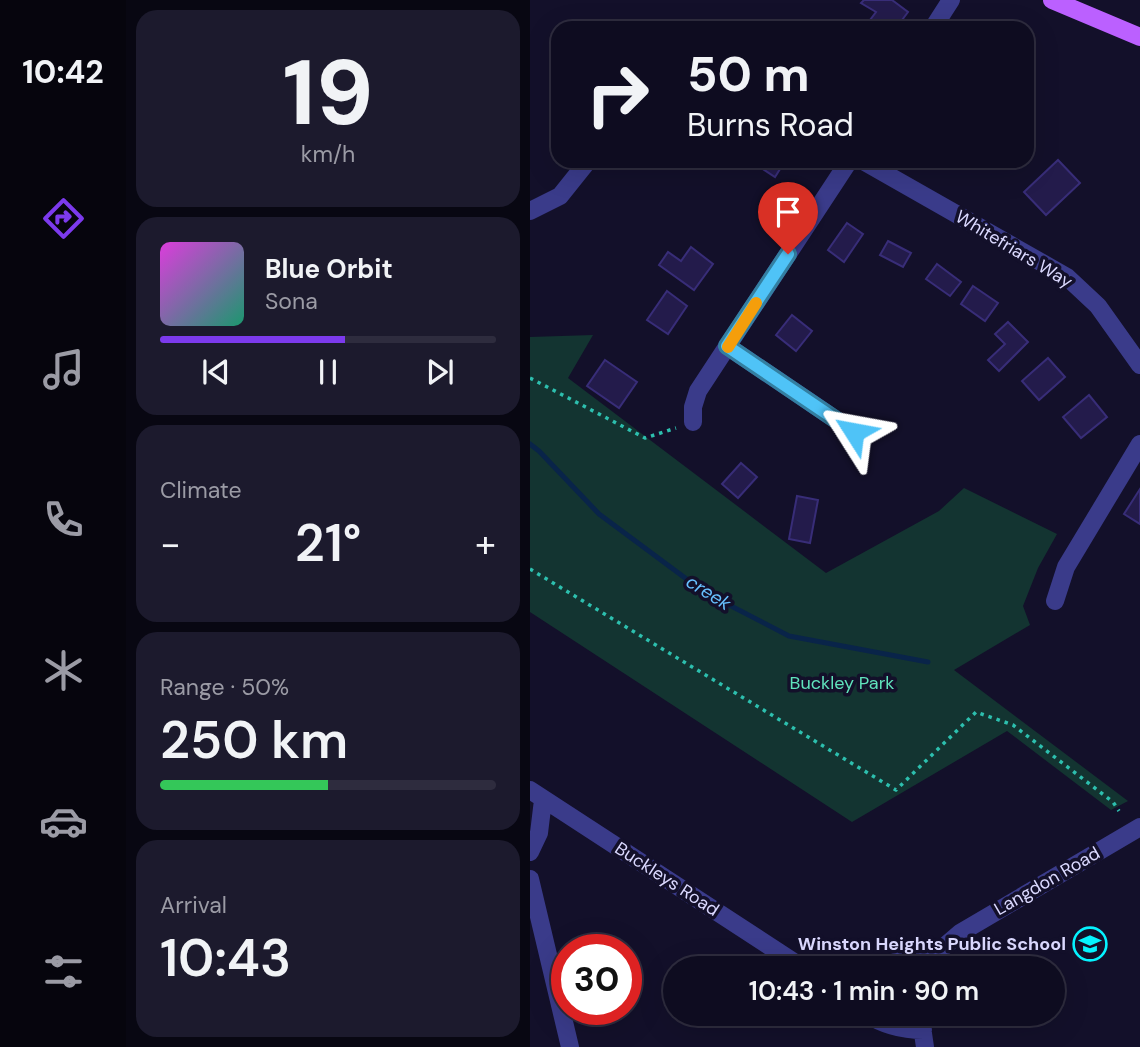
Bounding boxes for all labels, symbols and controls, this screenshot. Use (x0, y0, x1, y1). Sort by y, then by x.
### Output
text: 19 (283, 34, 373, 152)
text: 50 m (687, 42, 810, 106)
icon: right (572, 49, 663, 140)
text: 10:42 (22, 51, 104, 93)
text: Burns Road (687, 104, 854, 146)
text: km/h (301, 139, 355, 169)
pin (758, 182, 818, 254)
icon: arrive (769, 193, 807, 231)
icon: directions (39, 194, 88, 243)
street label: Whitefriars Way (951, 205, 1077, 293)
text: Blue Orbit (265, 252, 393, 286)
text: Sona (265, 286, 318, 316)
icon: music (39, 345, 88, 394)
icon: previous (197, 353, 235, 391)
icon: pause (309, 353, 347, 391)
icon: next (421, 353, 459, 391)
position arrow (817, 395, 891, 469)
text: Climate (160, 475, 242, 505)
icon: phone (39, 495, 88, 544)
text: 21° (295, 509, 361, 577)
text: − (160, 519, 181, 569)
text: + (475, 519, 496, 569)
water label: creek (681, 569, 736, 616)
icon: climate (39, 646, 88, 695)
park label: Buckley Park (790, 671, 894, 695)
text: Range · 50% (160, 672, 289, 702)
text: 250 km (160, 706, 348, 774)
icon: car (39, 797, 88, 846)
street label: Buckleys Road (610, 836, 724, 922)
street label: Langdon Road (990, 841, 1104, 921)
text: Arrival (160, 890, 227, 920)
text: 10:43 (160, 924, 291, 992)
school or university icon: Winston Heights Public School (1071, 925, 1109, 963)
place label: Winston Heights Public School (798, 932, 1066, 956)
speed limit sign: 30 (551, 934, 642, 1025)
icon: filters (39, 947, 88, 996)
text: 10:43 · 1 min · 90 m (749, 974, 979, 1008)

